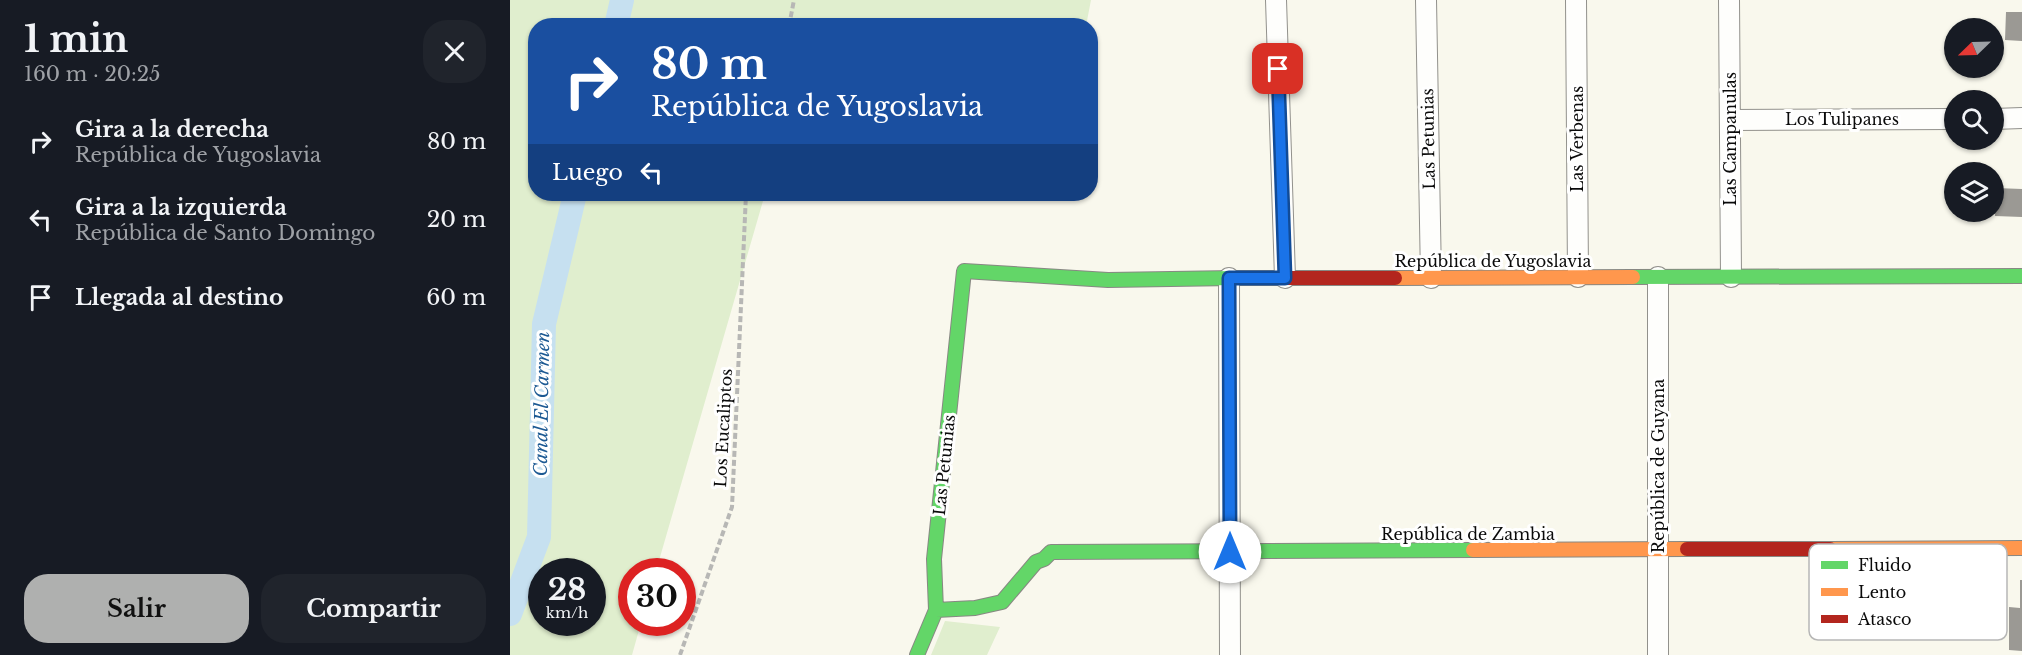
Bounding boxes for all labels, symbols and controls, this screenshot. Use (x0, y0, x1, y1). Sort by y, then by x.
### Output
text: 1 min (24, 17, 128, 62)
north arrow (1944, 18, 2004, 78)
map controls (1944, 18, 2004, 222)
button: close (423, 20, 486, 83)
text: 80 m (651, 38, 767, 90)
icon: right (552, 42, 630, 120)
pin (1252, 43, 1303, 94)
icon: arrive (1261, 52, 1294, 85)
text: 160 m · 20:25 (24, 62, 160, 86)
street label: Las Campanulas (1720, 72, 1740, 206)
street label: Las Verbenas (1567, 86, 1587, 192)
street label: Las Petunias (1417, 88, 1439, 190)
text: República de Yugoslavia (651, 90, 983, 123)
button: search (1944, 90, 2004, 150)
street label: Los Tulipanes (1785, 109, 1899, 129)
text: Gira a la derecha (75, 116, 269, 143)
icon: right (24, 125, 57, 158)
text: 80 m (427, 128, 486, 155)
text: República de Yugoslavia (75, 143, 321, 167)
icon: left (635, 156, 668, 189)
text: Luego (552, 159, 623, 186)
button: layers (1944, 162, 2004, 222)
text: Gira a la izquierda (75, 194, 287, 221)
icon: left (24, 203, 57, 236)
text: 20 m (427, 206, 486, 233)
text: República de Santo Domingo (75, 221, 375, 245)
street label: República de Yugoslavia (1395, 251, 1592, 271)
icon: arrive (24, 281, 57, 314)
text: Llegada al destino (75, 284, 284, 311)
text: 60 m (426, 284, 486, 311)
water label: Canal El Carmen (530, 331, 554, 477)
street label: Los Eucaliptos (710, 368, 736, 488)
street label: República de Guyana (1648, 379, 1668, 553)
street label: Las Petunias (929, 414, 959, 516)
position arrow (1198, 520, 1262, 584)
street label: República de Zambia (1381, 524, 1555, 544)
legend (1809, 544, 2007, 640)
text: Fluido (1858, 555, 1911, 575)
speed limit sign: 30 (618, 558, 696, 636)
text: 28 (548, 571, 586, 608)
button: Salir (24, 574, 249, 643)
button: Compartir (261, 574, 486, 643)
text: Lento (1858, 582, 1906, 602)
text: km/h (546, 603, 588, 622)
text: Atasco (1857, 609, 1911, 629)

